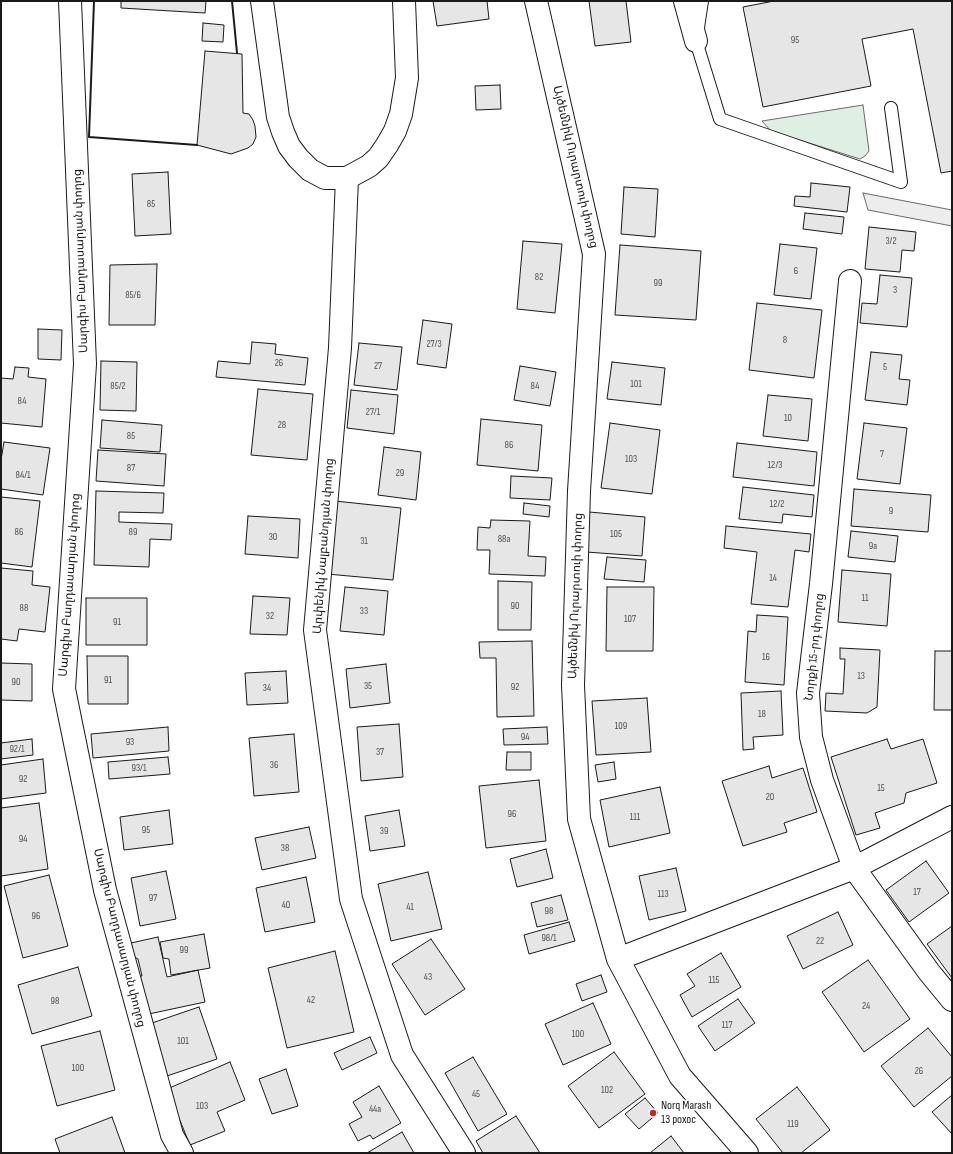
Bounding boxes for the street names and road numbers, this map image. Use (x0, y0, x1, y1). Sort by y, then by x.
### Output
street label: Այծեմնիկ Ուրարտուի փողոց (549, 84, 601, 250)
street label: Սարգիս Բաղդասարյան փողոց (71, 169, 91, 353)
street label: Արփենիկ Նալբանդյան փողոց (311, 458, 337, 634)
street label: Սարգիս Բաղդասարյան փողոց (56, 493, 84, 677)
street label: Այծեմնիկ Ուրարտուի փողոց (566, 513, 586, 679)
street label: Նորքի 15-րդ փողոց (802, 593, 828, 701)
street label: Սարգիս Բաղդասարյան փողոց (90, 847, 148, 1029)

